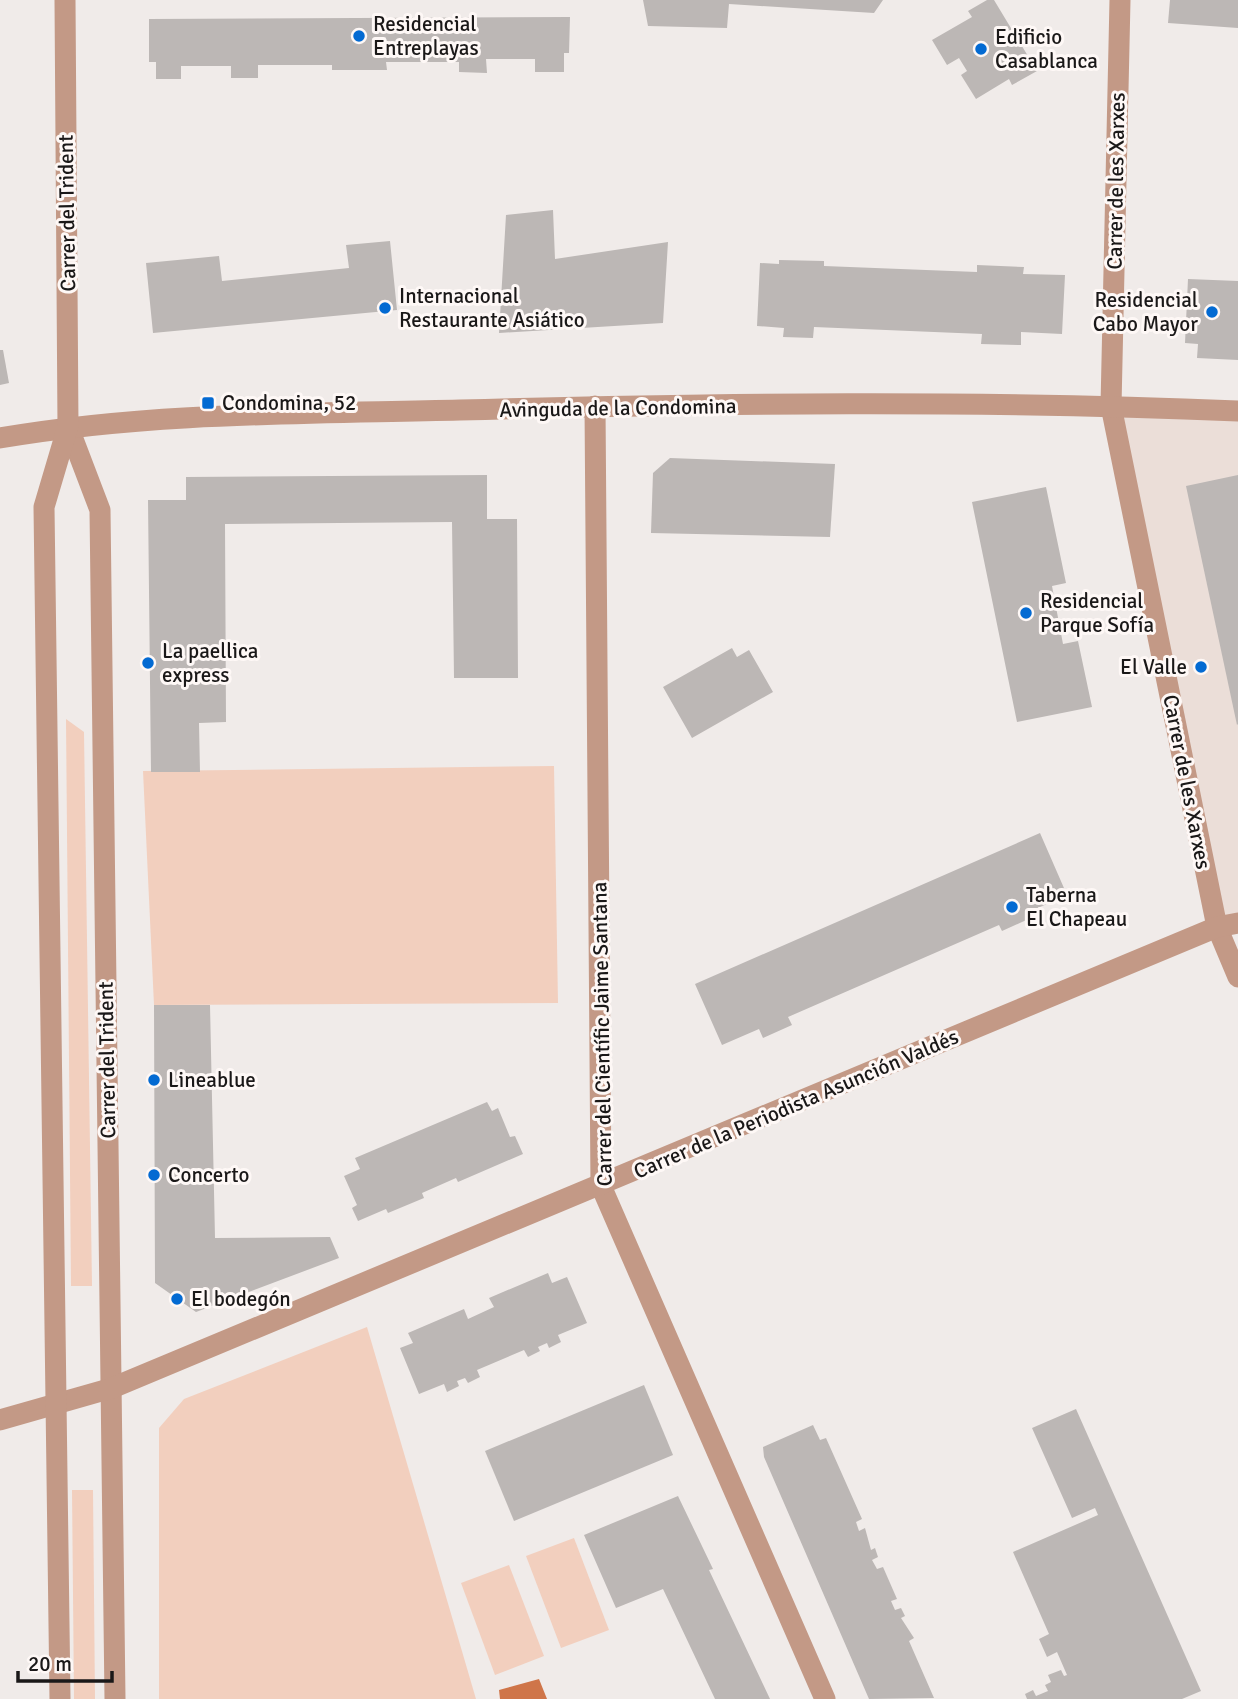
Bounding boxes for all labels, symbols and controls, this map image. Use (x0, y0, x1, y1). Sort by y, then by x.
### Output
place label: Residencial Entreplayas (373, 11, 479, 61)
place label: Edificio Casablanca (995, 24, 1098, 74)
marker: Residencial Entreplayas (351, 28, 367, 44)
marker: Edificio Casablanca (973, 41, 989, 57)
street label: Carrer de les Xarxes (1101, 92, 1131, 270)
street label: Carrer del Trident (53, 134, 81, 292)
place label: Internacional Restaurante Asiático (399, 283, 585, 333)
place label: Residencial Cabo Mayor (1093, 287, 1198, 337)
marker: Internacional Restaurante Asiático (377, 300, 393, 316)
marker: Residencial Cabo Mayor (1204, 304, 1220, 320)
place label: Condomina, 52 (222, 390, 356, 416)
street label: Avinguda de la Condomina (499, 393, 737, 423)
marker: Condomina, 52 (200, 395, 216, 411)
place label: Residencial Parque Sofía (1040, 588, 1154, 638)
marker: Residencial Parque Sofía (1018, 605, 1034, 621)
place label: La paellica express (162, 638, 258, 688)
place label: El Valle (1120, 654, 1187, 680)
marker: La paellica express (140, 655, 156, 671)
marker: El Valle (1193, 659, 1209, 675)
street label: Carrer de les Xarxes (1157, 693, 1217, 871)
street label: Carrer del Científic Jaime Santana (586, 881, 618, 1187)
place label: Taberna El Chapeau (1026, 882, 1127, 932)
marker: Taberna El Chapeau (1004, 899, 1020, 915)
street label: Carrer del Trident (93, 981, 121, 1139)
street label: Carrer de la Periodista Asunción Valdés (630, 1024, 962, 1184)
place label: Lineablue (168, 1067, 256, 1093)
marker: Lineablue (146, 1072, 162, 1088)
place label: Concerto (168, 1162, 249, 1188)
marker: Concerto (146, 1167, 162, 1183)
place label: El bodegón (191, 1286, 291, 1312)
marker: El bodegón (169, 1291, 185, 1307)
scale bar (18, 1640, 112, 1684)
text: 20 m (28, 1651, 72, 1677)

